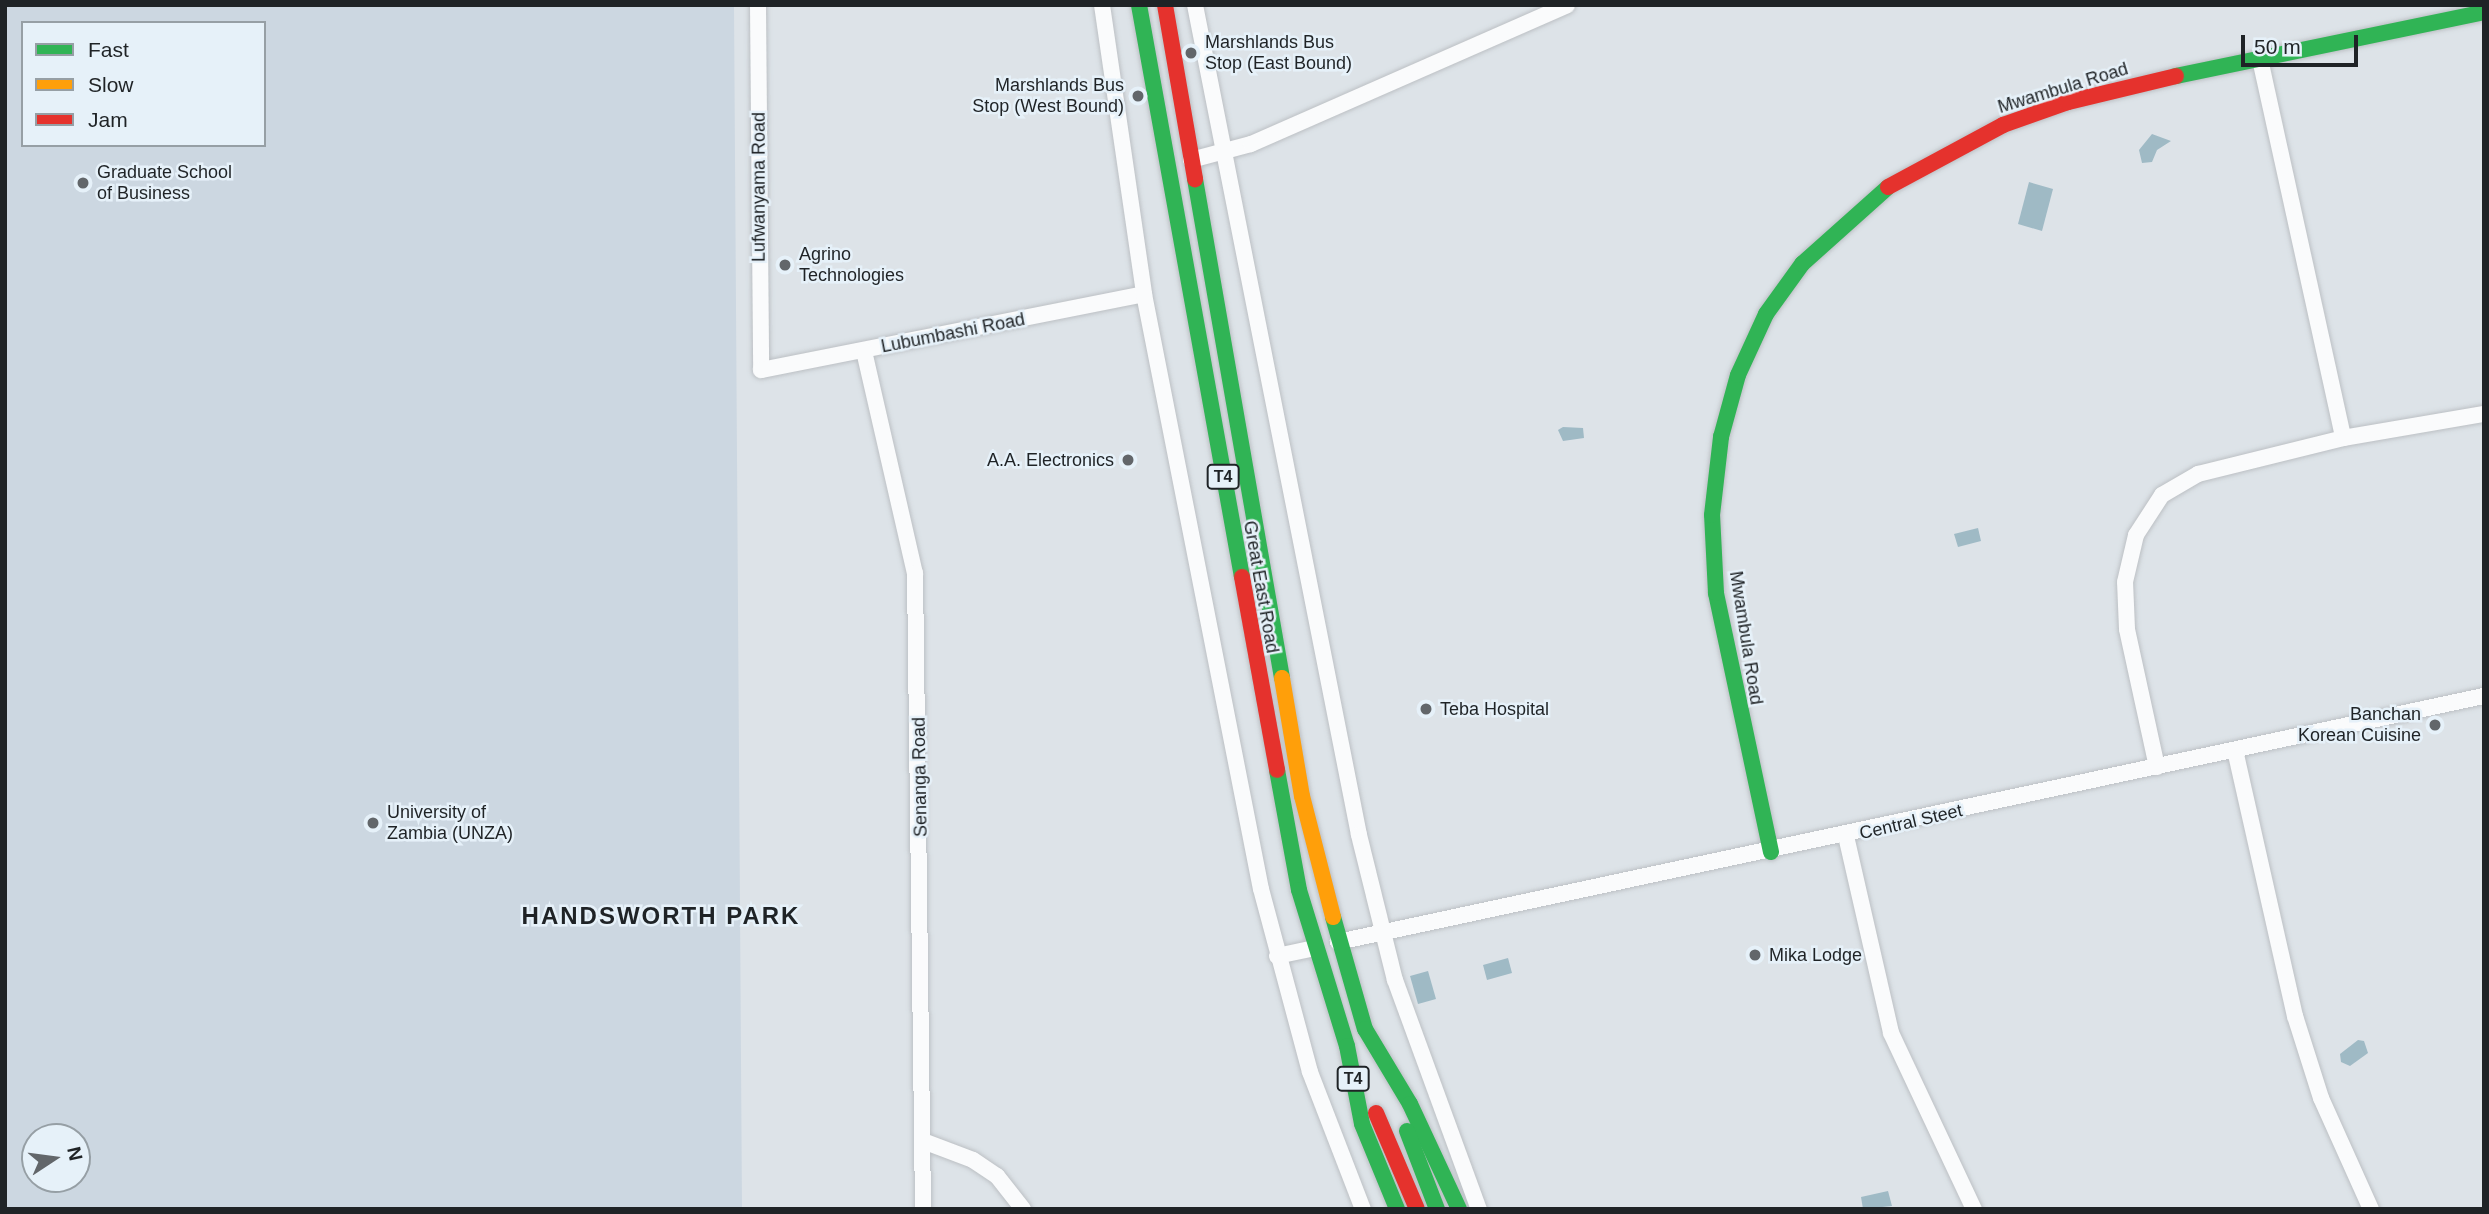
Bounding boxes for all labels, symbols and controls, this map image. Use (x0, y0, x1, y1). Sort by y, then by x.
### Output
legend (21, 21, 266, 147)
scale bar (2244, 21, 2361, 65)
place label: Marshlands Bus Stop (East Bound) (1205, 32, 1352, 74)
text: 50 m (2254, 35, 2301, 58)
text: Fast (88, 38, 129, 61)
marker: Marshlands Bus Stop (East Bound) (1183, 45, 1199, 61)
street label: Mwambula Road (1995, 58, 2131, 118)
text: Slow (88, 73, 134, 96)
place label: Marshlands Bus Stop (West Bound) (972, 75, 1124, 118)
marker: Marshlands Bus Stop (West Bound) (1130, 88, 1146, 104)
text: Jam (88, 108, 128, 131)
street label: Lufwanyama Road (748, 112, 770, 262)
place label: Graduate School of Business (97, 162, 232, 204)
marker: Graduate School of Business (75, 175, 91, 191)
place label: Agrino Technologies (799, 244, 904, 286)
marker: Agrino Technologies (777, 257, 793, 273)
street label: Lubumbashi Road (879, 308, 1027, 358)
place label: A.A. Electronics (987, 449, 1114, 471)
marker: A.A. Electronics (1120, 452, 1136, 468)
road number: T4 (1206, 464, 1240, 490)
street label: Great East Road (1239, 519, 1283, 655)
street label: Mwambula Road (1725, 570, 1767, 706)
place label: Teba Hospital (1440, 698, 1549, 720)
marker: Teba Hospital (1418, 701, 1434, 717)
place label: Banchan Korean Cuisine (2298, 704, 2421, 746)
street label: Senanga Road (908, 717, 932, 837)
marker: Banchan Korean Cuisine (2427, 717, 2443, 733)
street label: Central Steet (1857, 800, 1965, 844)
place label: University of Zambia (UNZA) (387, 802, 513, 844)
marker: University of Zambia (UNZA) (365, 815, 381, 831)
district label: HANDSWORTH PARK (523, 902, 799, 930)
place label: Mika Lodge (1769, 944, 1862, 966)
marker: Mika Lodge (1747, 947, 1763, 963)
road number: T4 (1336, 1066, 1370, 1092)
north arrow (21, 1123, 91, 1193)
text: N (63, 1145, 87, 1163)

